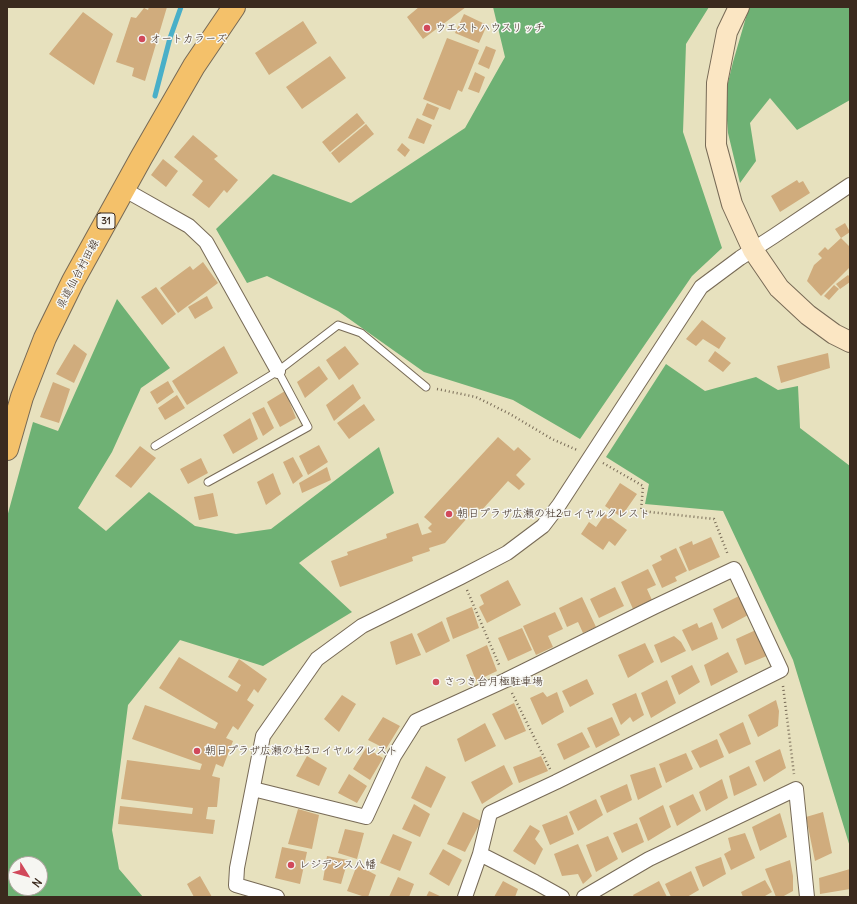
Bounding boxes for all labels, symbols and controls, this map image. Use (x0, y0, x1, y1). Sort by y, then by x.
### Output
place label: ウエストハウスリッチ (435, 21, 545, 35)
marker: ウエストハウスリッチ (422, 23, 432, 33)
place label: オートカラーズ (150, 32, 227, 46)
marker: オートカラーズ (137, 34, 147, 44)
road number: 31 (97, 213, 115, 229)
street label: 県道仙台村田線 (54, 237, 102, 311)
place label: 朝日プラザ広瀬の杜2ロイヤルクレスト (457, 507, 650, 521)
marker: 朝日プラザ広瀬の杜2ロイヤルクレスト (444, 509, 454, 519)
place label: さつき台月極駐車場 (444, 675, 543, 689)
marker: さつき台月極駐車場 (431, 677, 441, 687)
place label: 朝日プラザ広瀬の杜3ロイヤルクレスト (205, 744, 398, 758)
marker: 朝日プラザ広瀬の杜3ロイヤルクレスト (192, 746, 202, 756)
north arrow (8, 856, 48, 896)
place label: レジデンス八幡 (299, 858, 376, 872)
marker: レジデンス八幡 (286, 860, 296, 870)
text: N (29, 875, 45, 890)

